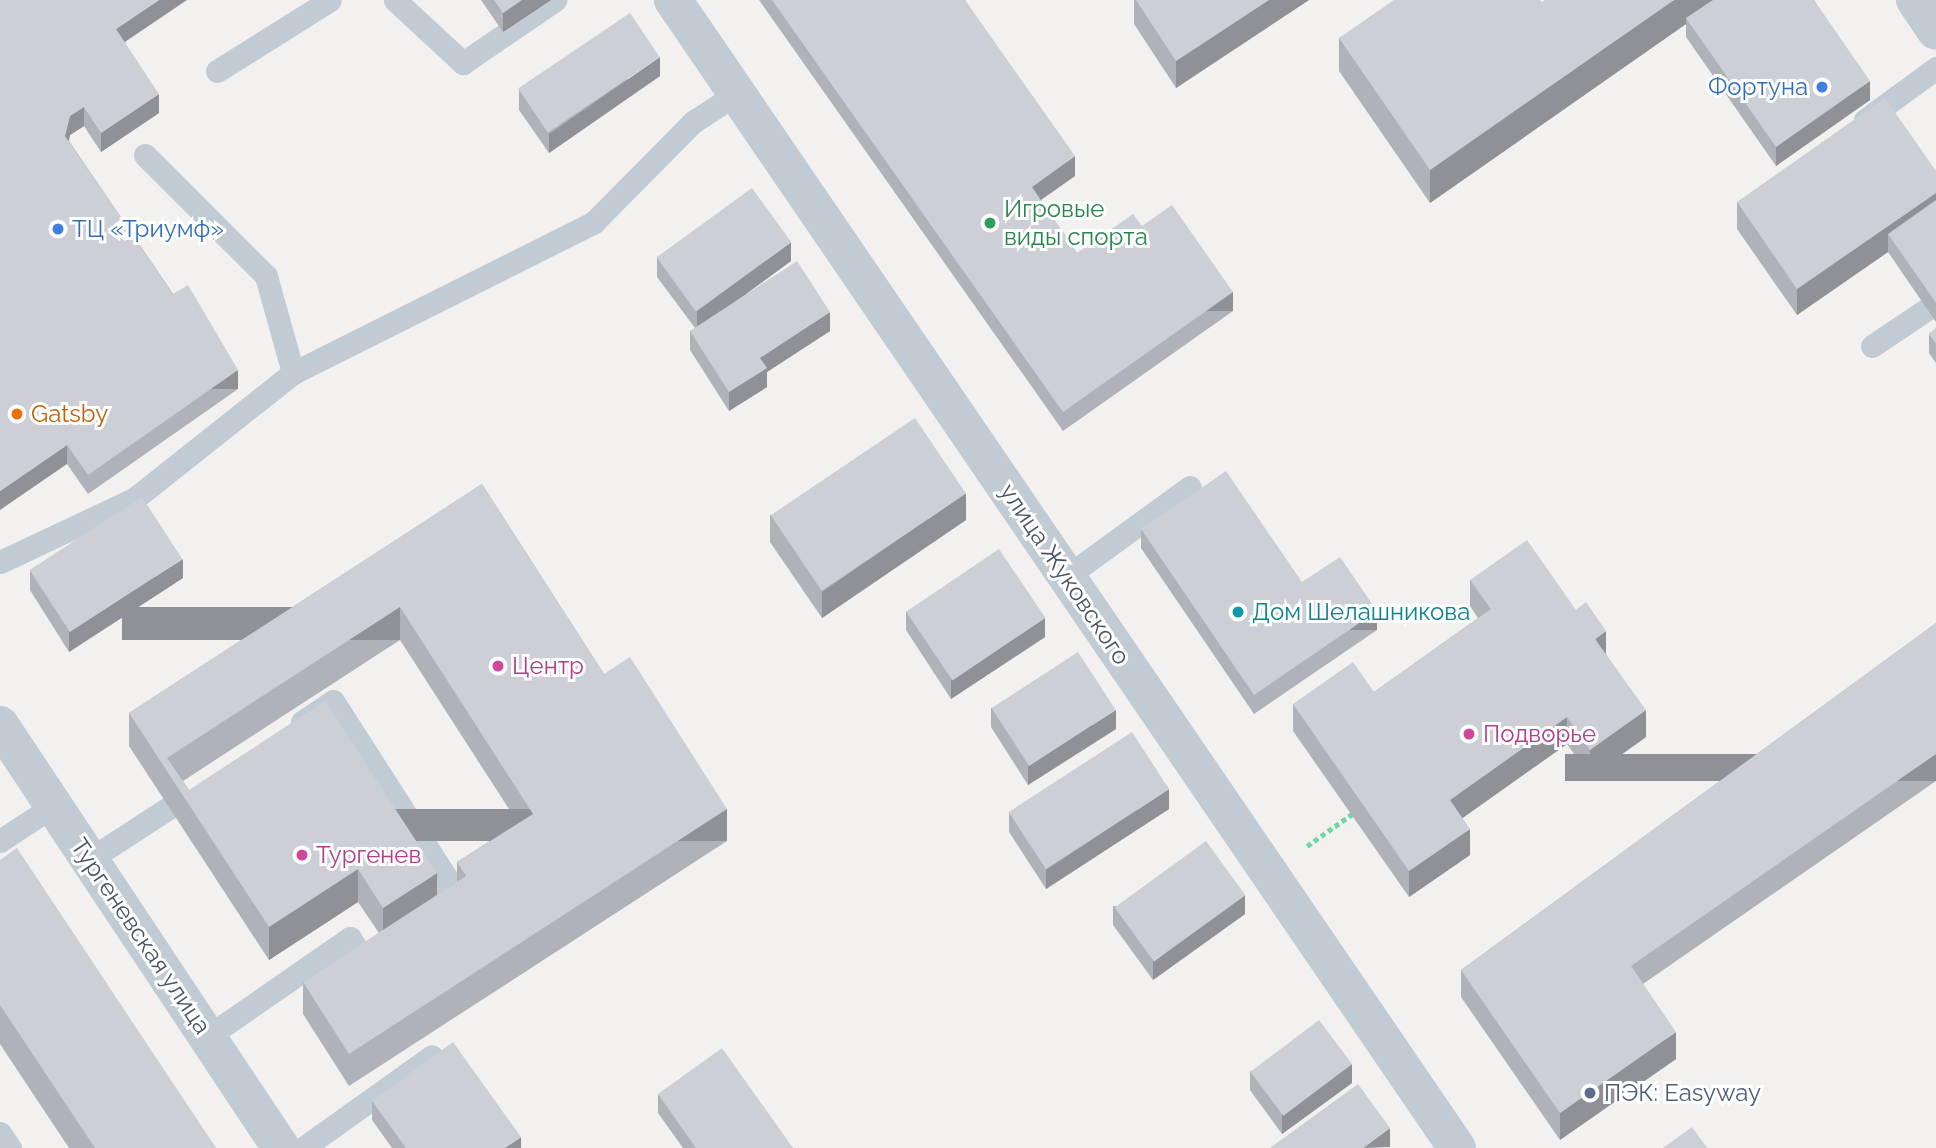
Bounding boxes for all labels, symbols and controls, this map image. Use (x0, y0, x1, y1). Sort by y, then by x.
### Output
place label: Фортуна (1708, 73, 1808, 101)
marker: Фортуна (1814, 79, 1830, 95)
place label: Игровые виды спорта (1004, 195, 1148, 251)
place label: ТЦ «Триумф» (72, 215, 224, 243)
marker: Игровые виды спорта (982, 215, 998, 231)
marker: ТЦ «Триумф» (50, 221, 66, 237)
place label: Gatsby (31, 400, 108, 428)
marker: Gatsby (9, 406, 25, 422)
street label: улица Жуковского (994, 478, 1136, 670)
place label: Дом Шелашникова (1252, 598, 1470, 626)
marker: Дом Шелашникова (1230, 604, 1246, 620)
place label: Центр (512, 652, 584, 680)
marker: Центр (490, 658, 506, 674)
place label: Подворье (1483, 720, 1596, 748)
marker: Подворье (1461, 726, 1477, 742)
street label: Тургеневская улица (65, 832, 217, 1040)
place label: Тургенев (316, 841, 421, 869)
marker: Тургенев (294, 847, 310, 863)
place label: ПЭК: Easyway (1604, 1079, 1761, 1107)
marker: ПЭК: Easyway (1582, 1085, 1598, 1101)

